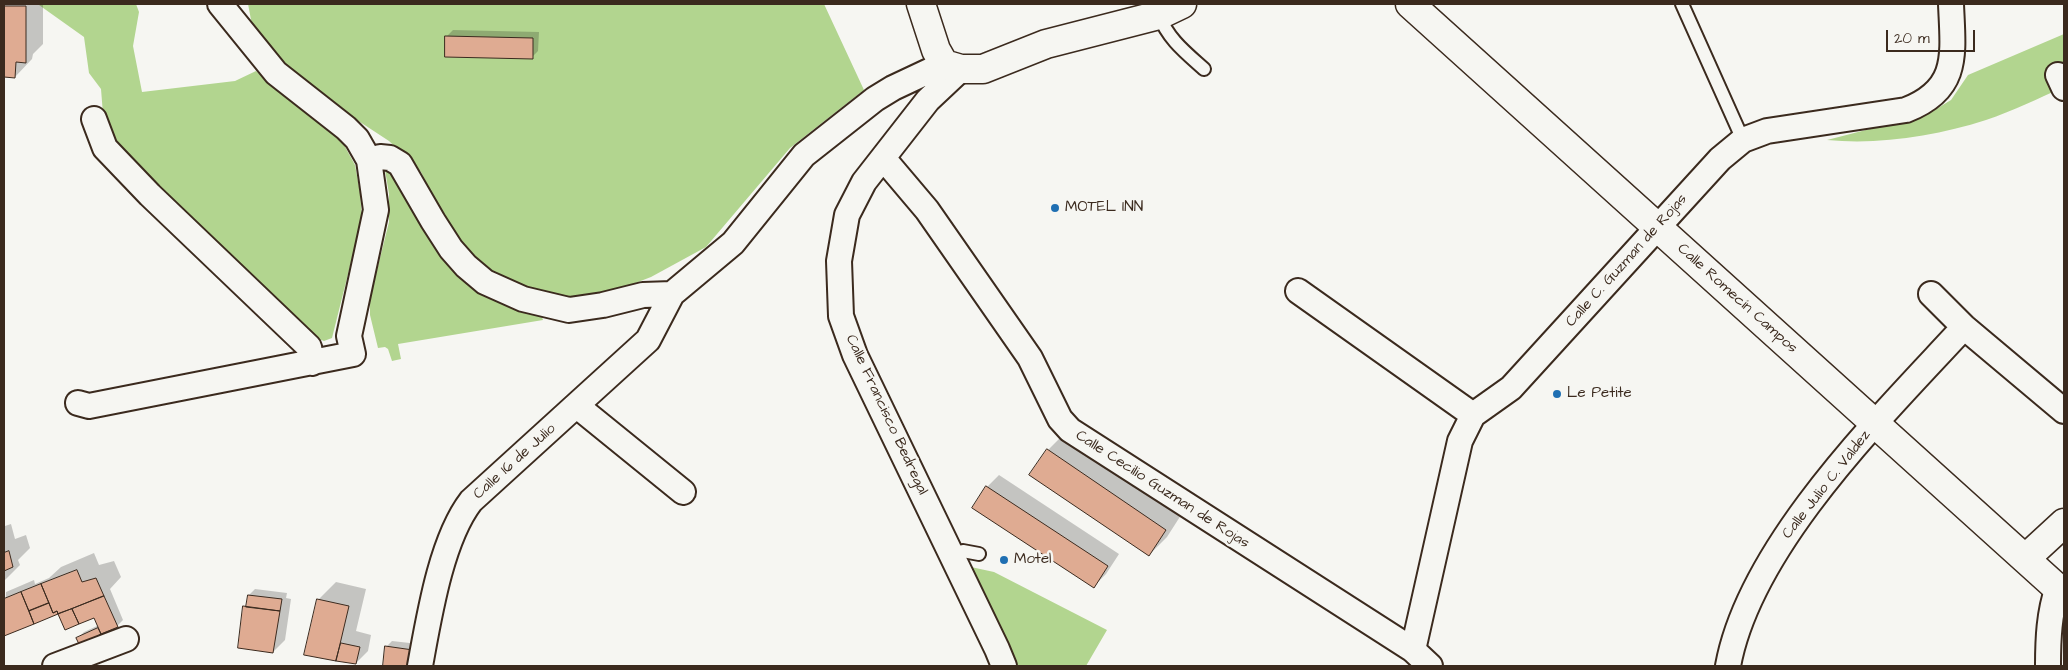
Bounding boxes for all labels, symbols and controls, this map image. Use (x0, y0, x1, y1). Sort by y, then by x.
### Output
scale bar (1888, 20, 1977, 52)
text: 20 m (1894, 28, 1930, 49)
street label: Calle C. Guzman de Rojas (1562, 191, 1692, 331)
place label: MOTEL INN (1065, 199, 1143, 217)
marker: MOTEL INN (1049, 202, 1061, 214)
street label: Calle Romecín Campos (1673, 240, 1801, 358)
street label: Calle Francisco Bedregal (841, 332, 931, 498)
place label: Le Petite (1567, 385, 1632, 403)
marker: Le Petite (1551, 388, 1563, 400)
street label: Calle 16 de Julio (470, 420, 560, 504)
street label: Calle Cecilio Guzman de Rojas (1072, 427, 1252, 553)
street label: Calle Julio C. Valdez (1779, 427, 1875, 543)
place label: Motel (1014, 551, 1051, 569)
marker: Motel (998, 554, 1010, 566)

